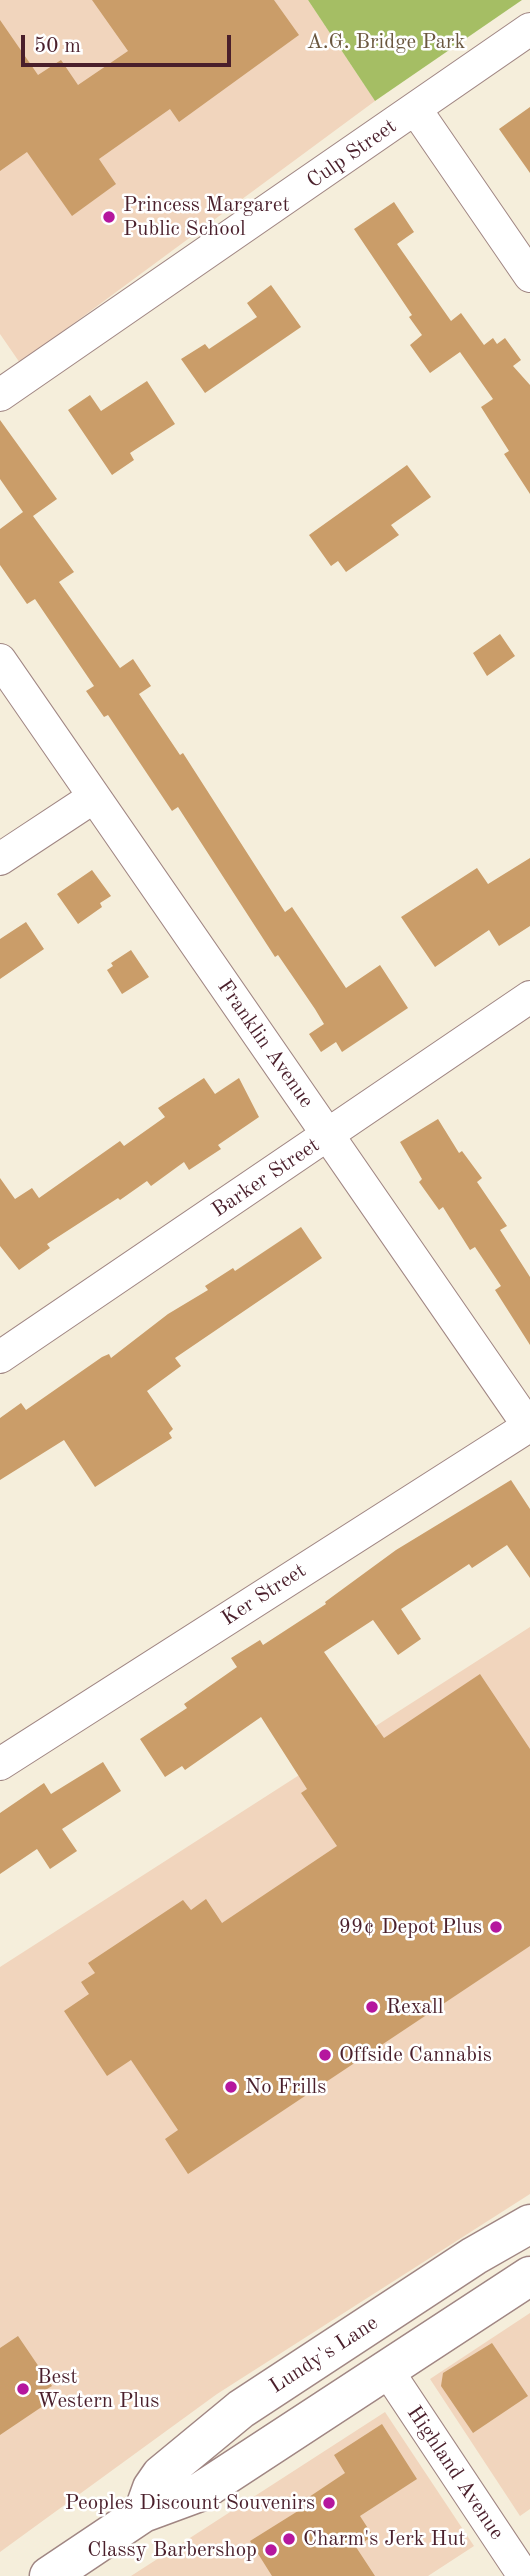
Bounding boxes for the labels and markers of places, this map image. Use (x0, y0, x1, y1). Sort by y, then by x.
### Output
place label: Princess Margaret Public School (123, 192, 290, 242)
marker: Princess Margaret Public School (101, 209, 117, 225)
place label: 99¢ Depot Plus (339, 1914, 482, 1940)
marker: 99¢ Depot Plus (488, 1919, 504, 1935)
place label: Rexall (386, 1994, 443, 2020)
marker: Rexall (364, 1999, 380, 2015)
place label: Offside Cannabis (339, 2042, 492, 2068)
marker: Offside Cannabis (317, 2047, 333, 2063)
place label: No Frills (245, 2074, 326, 2100)
marker: No Frills (223, 2079, 239, 2095)
place label: Best Western Plus (37, 2364, 159, 2414)
marker: Best Western Plus (15, 2381, 31, 2397)
place label: Peoples Discount Souvenirs (65, 2490, 315, 2516)
marker: Peoples Discount Souvenirs (321, 2495, 337, 2511)
place label: Charm's Jerk Hut (303, 2526, 466, 2552)
marker: Charm's Jerk Hut (281, 2531, 297, 2547)
place label: Classy Barbershop (87, 2537, 257, 2563)
marker: Classy Barbershop (263, 2542, 279, 2558)

